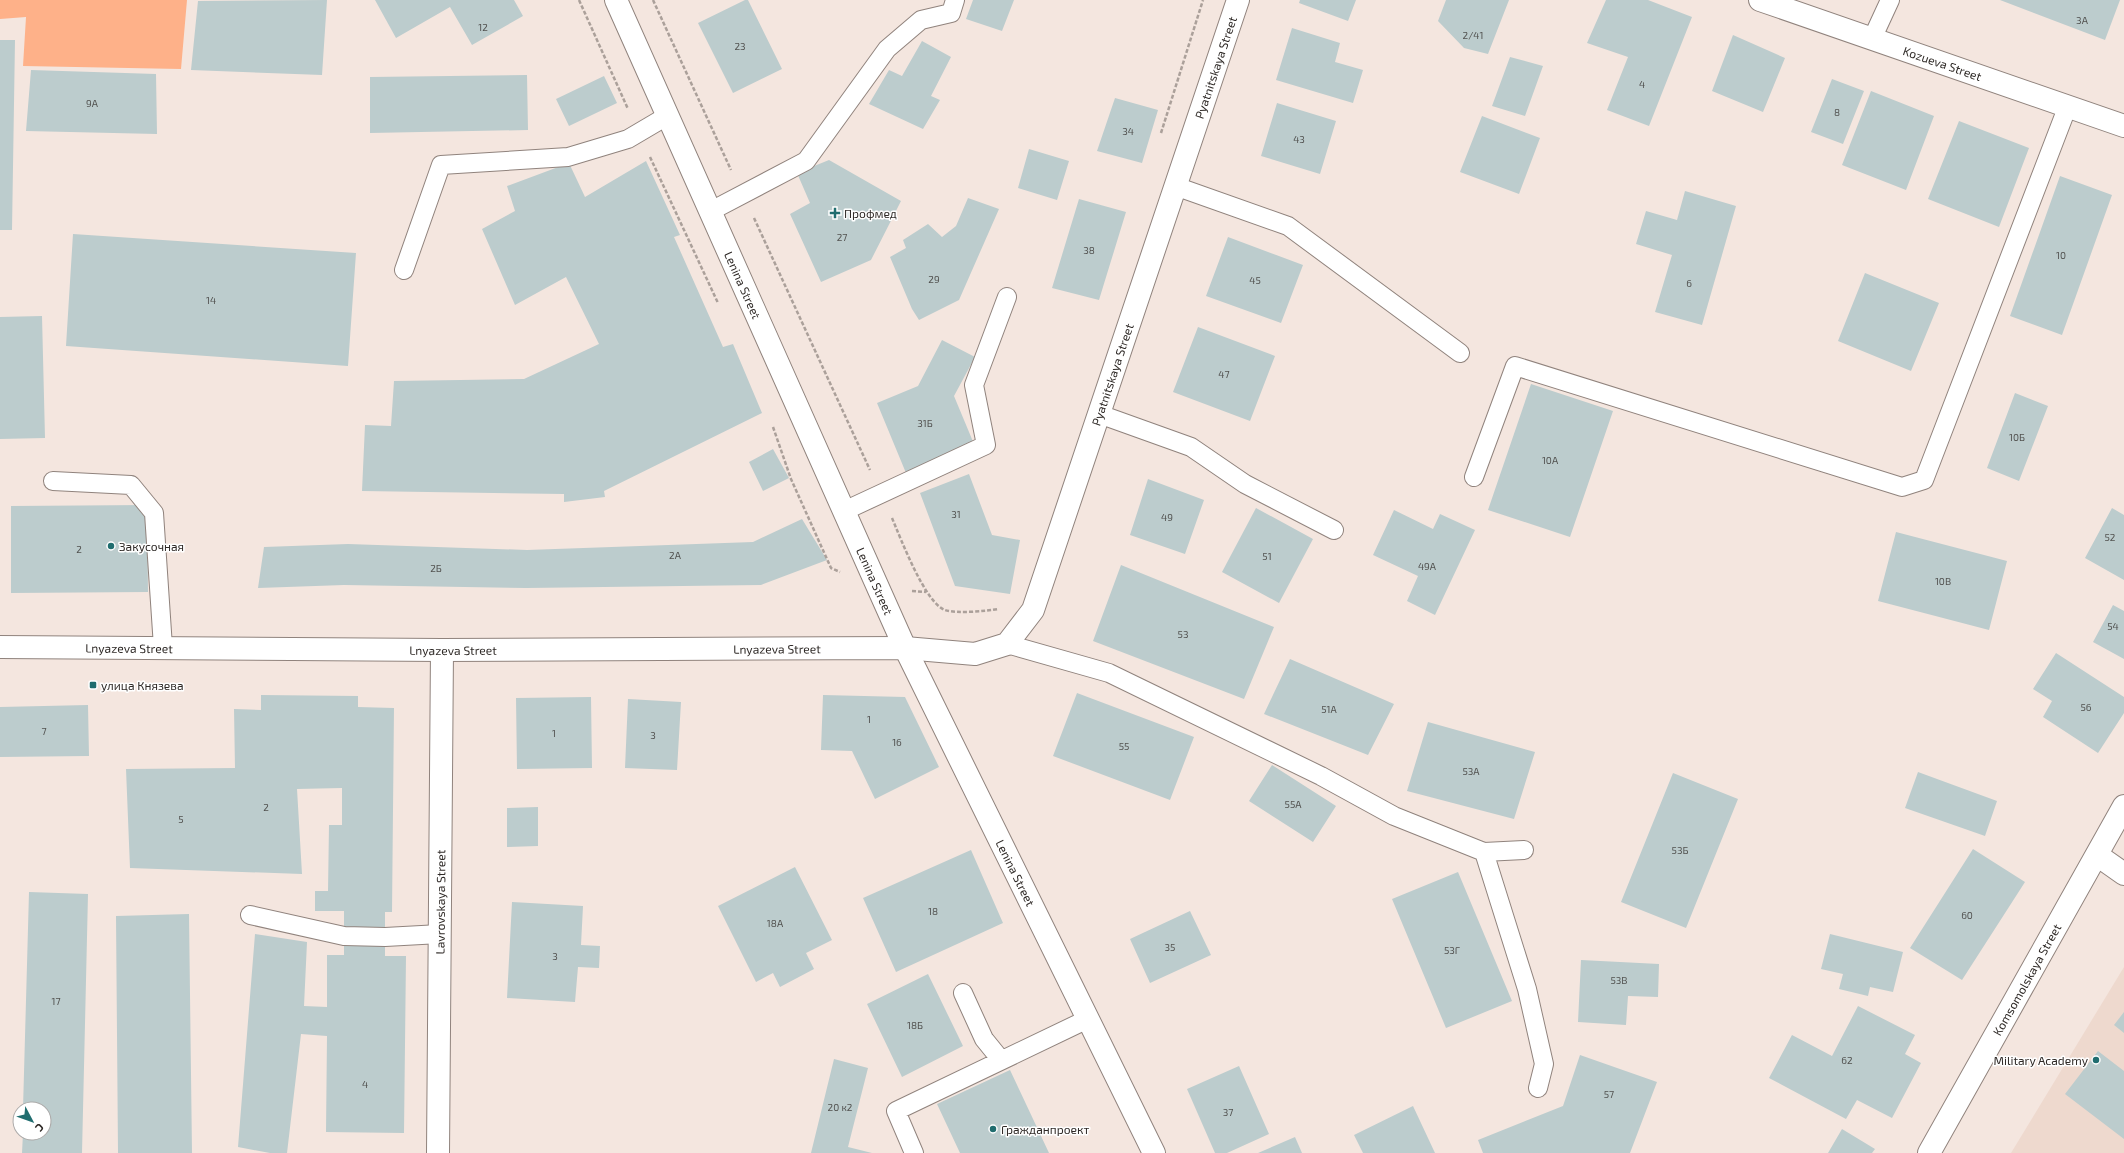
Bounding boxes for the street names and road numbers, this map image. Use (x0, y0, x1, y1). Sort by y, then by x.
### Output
street label: Pyatnitskaya Street (1192, 14, 1239, 120)
street label: Kozueva Street (1901, 43, 1984, 83)
street label: Lenina Street (722, 249, 764, 321)
street label: Pyatnitskaya Street (1088, 321, 1136, 427)
street label: Lenina Street (854, 545, 896, 617)
street label: Lnyazeva Street (85, 641, 173, 655)
street label: Lnyazeva Street (733, 641, 821, 656)
street label: Lnyazeva Street (409, 643, 497, 657)
street label: Lenina Street (994, 837, 1038, 909)
street label: Lavrovskaya Street (433, 849, 447, 954)
street label: Komsomolskaya Street (1990, 921, 2064, 1038)

